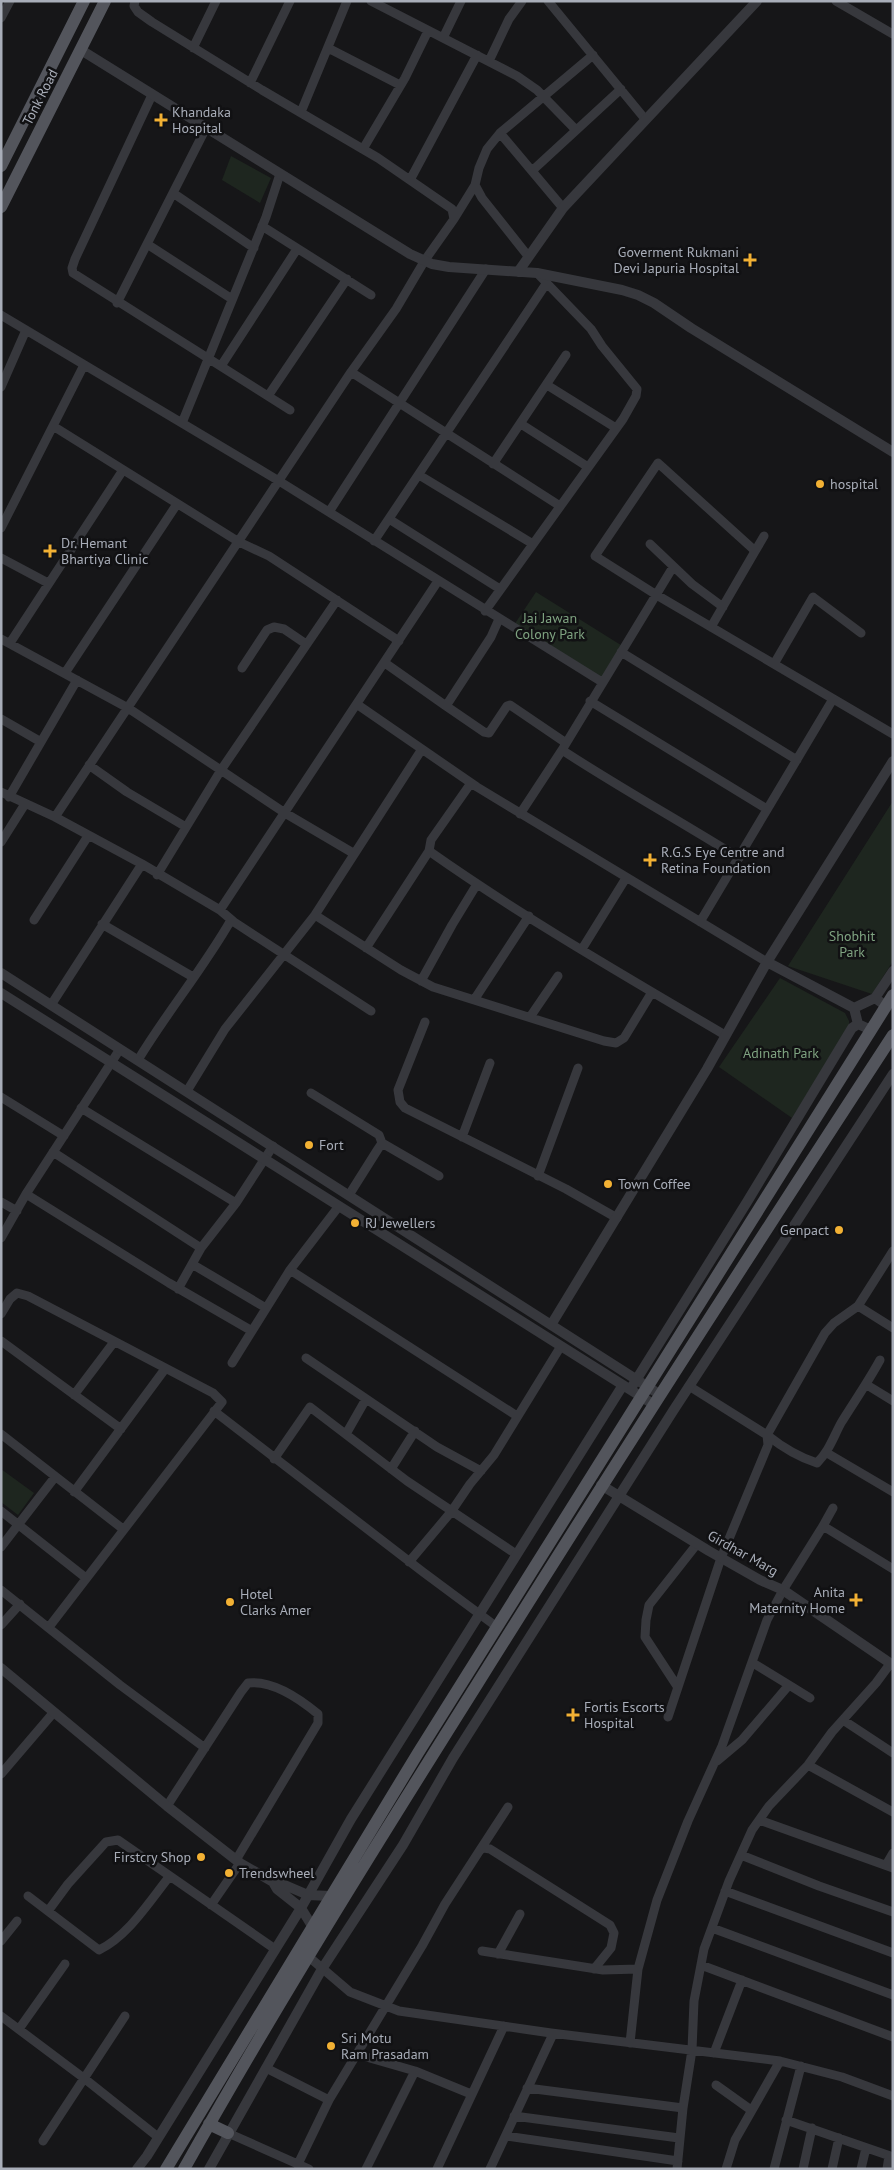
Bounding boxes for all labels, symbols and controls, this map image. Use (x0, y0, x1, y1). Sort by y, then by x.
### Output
street label: Tonk Road (18, 66, 62, 128)
place label: Khandaka Hospital (172, 103, 231, 137)
marker: Khandaka Hospital (154, 113, 168, 127)
place label: Goverment Rukmani Devi Japuria Hospital (614, 243, 739, 277)
marker: Goverment Rukmani Devi Japuria Hospital (743, 253, 757, 267)
place label: hospital (830, 475, 878, 493)
marker: hospital (814, 478, 826, 490)
place label: Dr. Hemant Bhartiya Clinic (61, 534, 148, 568)
marker: Dr. Hemant Bhartiya Clinic (43, 544, 57, 558)
park label: Jai Jawan Colony Park (515, 609, 585, 643)
place label: R.G.S Eye Centre and Retina Foundation (661, 843, 785, 877)
marker: R.G.S Eye Centre and Retina Foundation (643, 853, 657, 867)
park label: Shobhit Park (829, 927, 875, 961)
park label: Adinath Park (743, 1044, 819, 1062)
place label: Fort (319, 1136, 344, 1154)
marker: Fort (303, 1139, 315, 1151)
place label: Town Coffee (618, 1175, 691, 1193)
marker: Town Coffee (602, 1178, 614, 1190)
place label: RJ Jewellers (365, 1214, 435, 1232)
marker: RJ Jewellers (349, 1217, 361, 1229)
place label: Genpact (780, 1221, 829, 1239)
marker: Genpact (833, 1224, 845, 1236)
street label: Girdhar Marg (705, 1526, 781, 1580)
place label: Anita Maternity Home (749, 1583, 845, 1617)
place label: Hotel Clarks Amer (240, 1585, 311, 1619)
marker: Anita Maternity Home (849, 1593, 863, 1607)
marker: Hotel Clarks Amer (224, 1596, 236, 1608)
place label: Fortis Escorts Hospital (584, 1698, 665, 1732)
marker: Fortis Escorts Hospital (566, 1708, 580, 1722)
place label: Firstcry Shop (114, 1848, 191, 1866)
marker: Firstcry Shop (195, 1851, 207, 1863)
place label: Trendswheel (239, 1864, 314, 1882)
marker: Trendswheel (223, 1867, 235, 1879)
place label: Sri Motu Ram Prasadam (341, 2029, 429, 2063)
marker: Sri Motu Ram Prasadam (325, 2040, 337, 2052)

